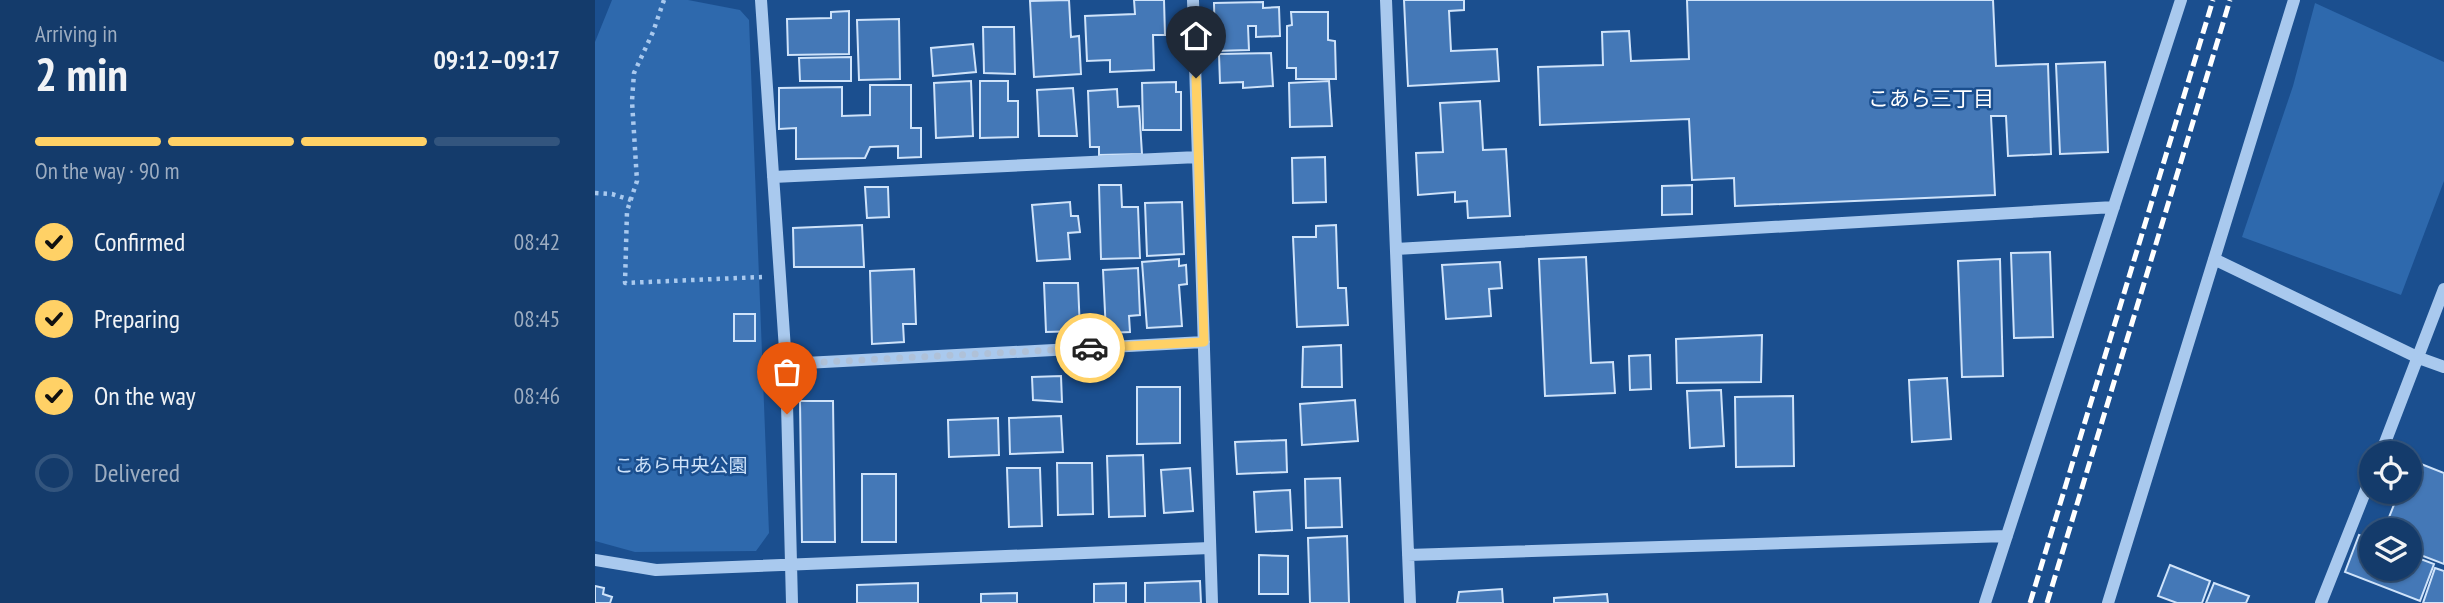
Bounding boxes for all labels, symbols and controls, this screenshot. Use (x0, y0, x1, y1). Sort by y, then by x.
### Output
pin (1166, 6, 1226, 78)
icon: home (1177, 17, 1215, 55)
text: Arriving in (35, 19, 117, 48)
text: 09:12–09:17 (433, 43, 560, 76)
text: 2 min (35, 44, 128, 104)
district label: こあら三丁目 (1868, 85, 1994, 112)
text: On the way · 90 m (35, 156, 179, 185)
icon: check (35, 223, 73, 261)
text: Confirmed (94, 225, 185, 258)
text: 08:42 (514, 227, 560, 256)
icon: check (35, 300, 73, 338)
text: Preparing (94, 302, 180, 335)
text: 08:45 (514, 304, 560, 333)
courier (1055, 313, 1125, 383)
icon: car (1071, 329, 1109, 367)
pin (757, 342, 817, 414)
icon: bag (768, 353, 806, 391)
icon: check (35, 377, 73, 415)
text: On the way (94, 379, 196, 412)
text: 08:46 (514, 381, 560, 410)
map controls (2359, 441, 2422, 581)
button: locate (2359, 441, 2422, 504)
park label: こあら中央公園 (614, 453, 748, 477)
text: Delivered (94, 456, 180, 489)
button: layers (2359, 518, 2422, 581)

